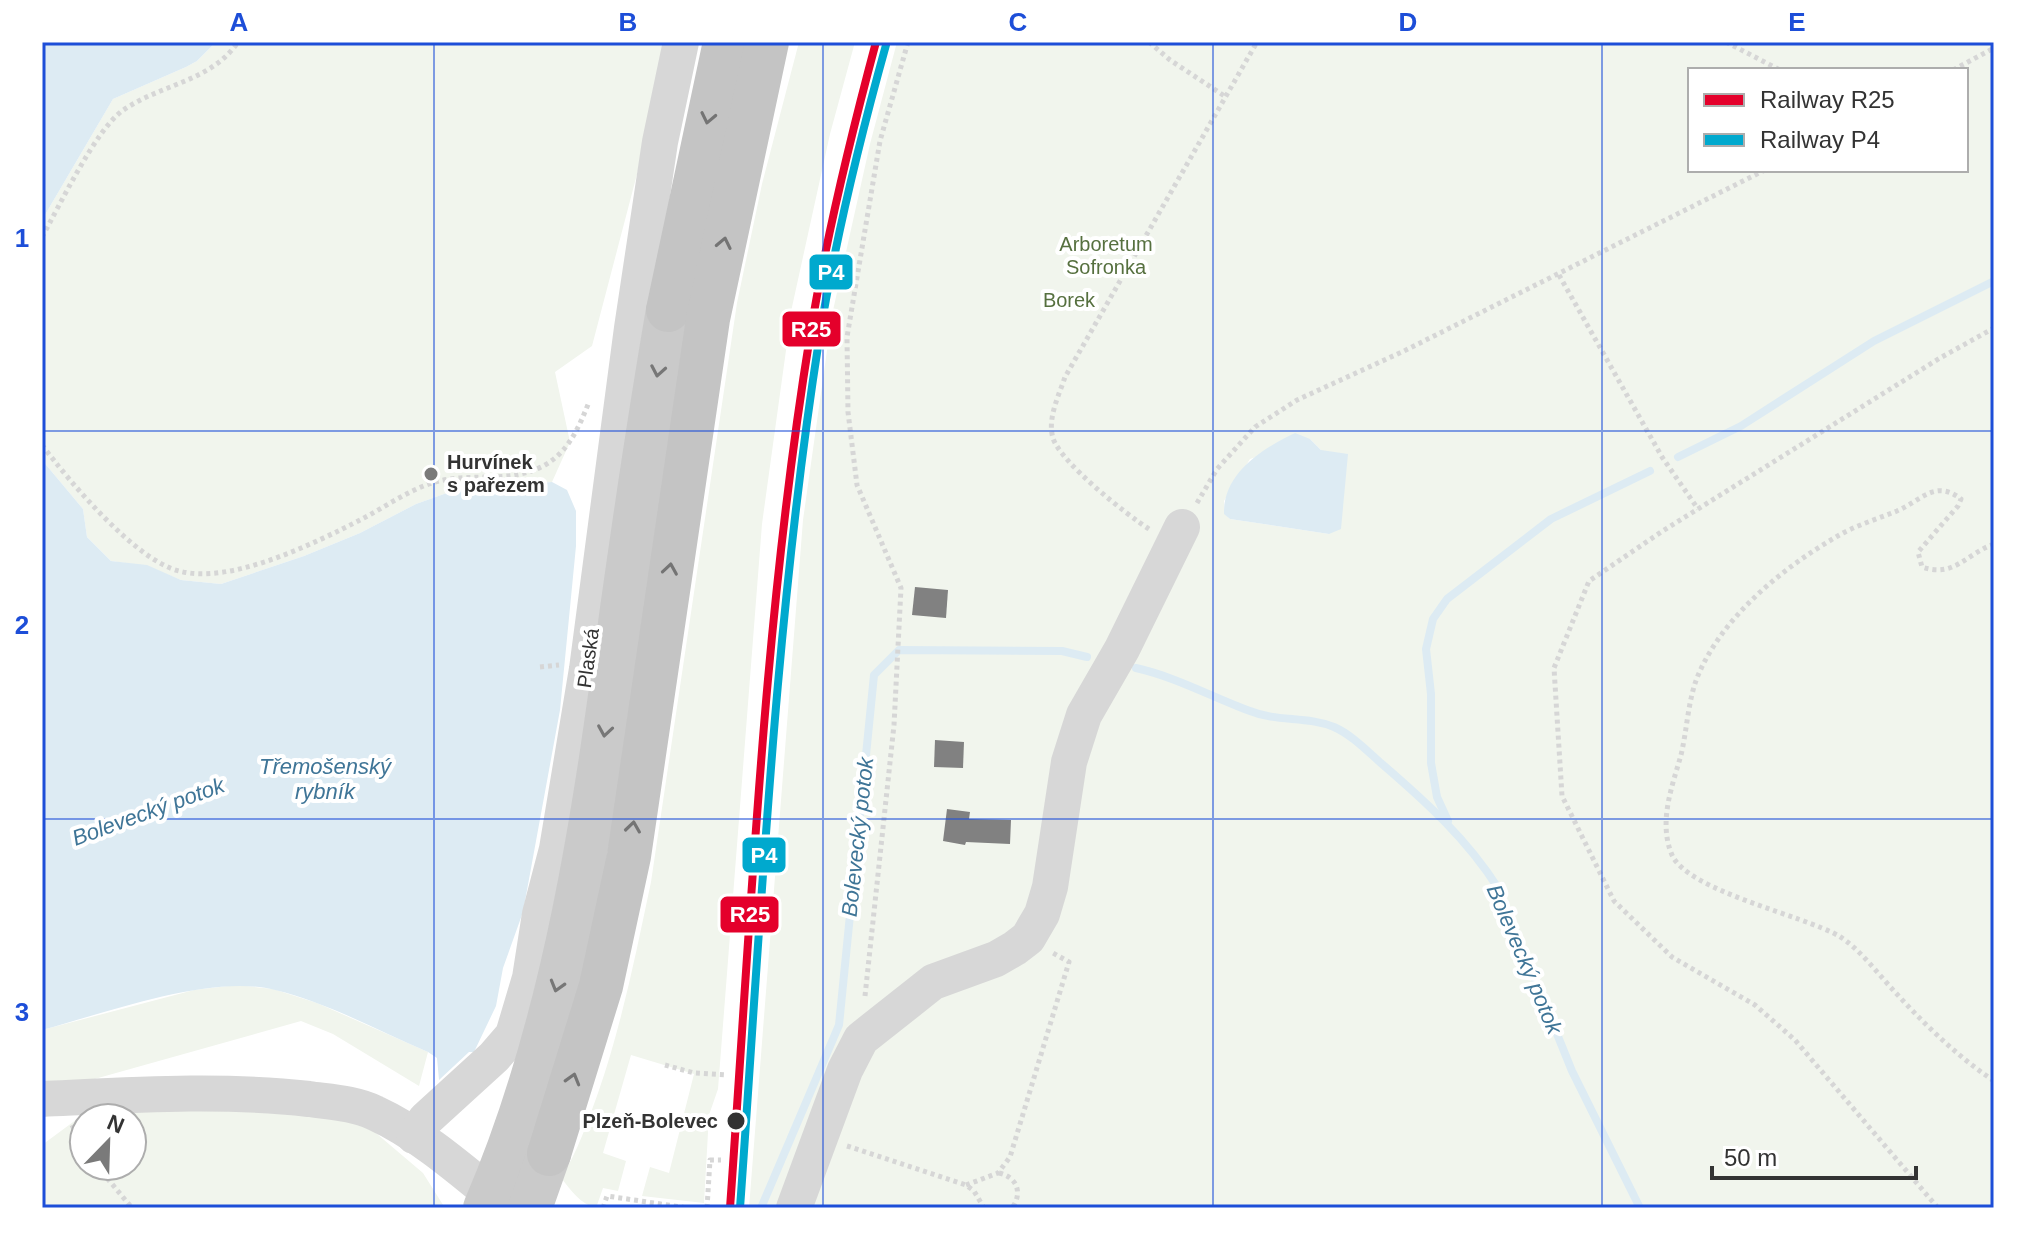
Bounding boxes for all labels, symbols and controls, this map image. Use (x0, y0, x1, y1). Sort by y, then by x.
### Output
text: A (230, 7, 249, 37)
text: B (619, 7, 637, 37)
text: C (1009, 7, 1028, 37)
text: D (1399, 7, 1417, 37)
text: E (1788, 7, 1806, 37)
legend (1688, 68, 1968, 172)
text: Railway R25 (1760, 86, 1895, 113)
one-way arrow (700, 111, 717, 124)
text: Railway P4 (1760, 126, 1880, 153)
text: 1 (15, 223, 29, 253)
park label: Arboretum Sofronka (1059, 233, 1153, 278)
one-way arrow (715, 237, 732, 250)
line badge: P4 (808, 253, 854, 291)
text: P4 (818, 260, 845, 285)
park label: Borek (1043, 289, 1096, 311)
line badge: R25 (781, 310, 842, 348)
text: R25 (791, 317, 831, 342)
one-way arrow (650, 364, 667, 378)
place label: Hurvínek s pařezem (447, 451, 545, 496)
marker: Hurvínek s pařezem (422, 465, 440, 483)
one-way arrow (661, 562, 678, 576)
text: 2 (15, 610, 29, 640)
street label: Plaská (573, 626, 603, 689)
one-way arrow (597, 724, 614, 738)
water label: Třemošenský rybník (259, 754, 393, 804)
water label: Bolevecký potok (837, 755, 878, 918)
water label: Bolevecký potok (69, 772, 229, 851)
one-way arrow (624, 820, 641, 834)
line badge: P4 (741, 836, 787, 874)
text: P4 (751, 843, 778, 868)
water label: Bolevecký potok (1482, 881, 1568, 1039)
line badge: R25 (719, 895, 780, 934)
text: R25 (730, 902, 770, 927)
one-way arrow (550, 979, 566, 993)
text: 3 (15, 997, 29, 1027)
one-way arrow (564, 1073, 580, 1087)
north arrow (68, 1102, 148, 1182)
text: N (103, 1109, 128, 1139)
place label: Plzeň-Bolevec (582, 1110, 718, 1132)
marker: Plzeň-Bolevec (725, 1110, 747, 1132)
scale bar (1712, 1130, 1916, 1180)
text: 50 m (1724, 1144, 1777, 1171)

